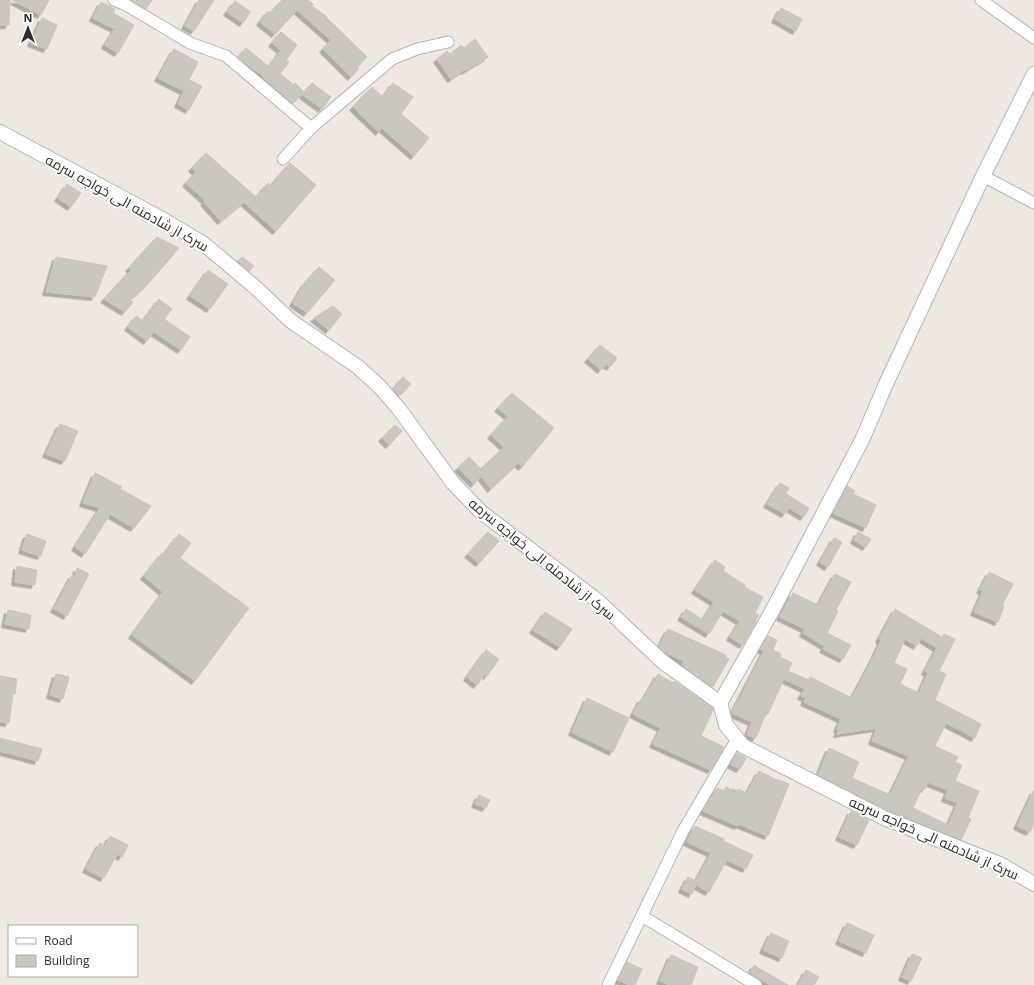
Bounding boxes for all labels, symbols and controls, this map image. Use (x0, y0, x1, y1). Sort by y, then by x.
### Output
north arrow (8, 8, 48, 48)
text: N (24, 10, 32, 25)
street label: سرک از شادمنه الی خواجه سرمه (42, 150, 212, 255)
street label: سرک از شادمنه الی خواجه سرمه (465, 493, 620, 624)
street label: سرک از شادمنه الی خواجه سرمه (846, 791, 1022, 884)
legend (8, 925, 138, 977)
text: Road (44, 932, 73, 949)
text: Building (44, 952, 90, 969)

